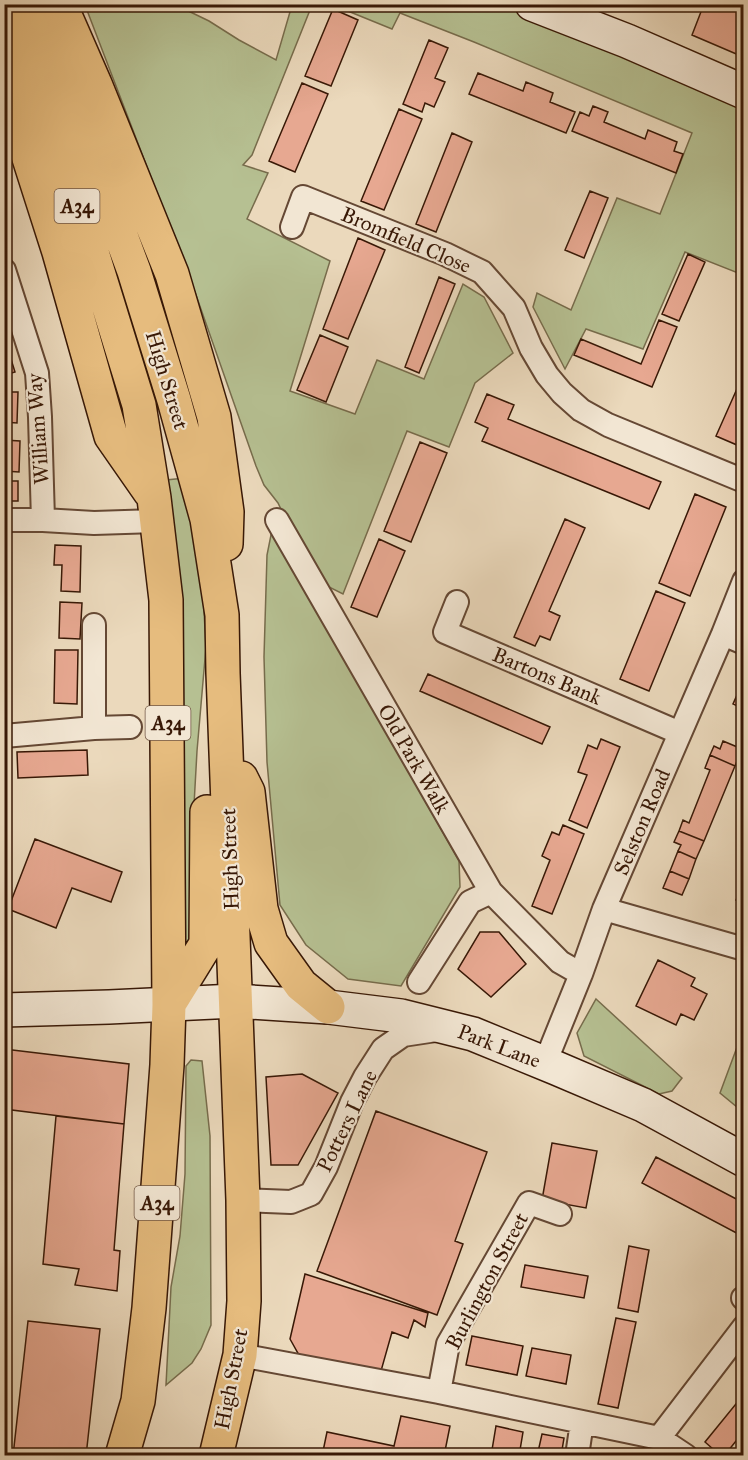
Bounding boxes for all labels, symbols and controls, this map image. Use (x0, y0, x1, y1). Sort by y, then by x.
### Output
road number: A34 (54, 189, 100, 223)
street label: Bromfield Close (337, 201, 475, 279)
street label: High Street (140, 327, 195, 433)
street label: William Way (21, 371, 55, 485)
street label: Bartons Bank (488, 641, 606, 711)
street label: Old Park Walk (372, 699, 456, 819)
road number: A34 (146, 706, 190, 740)
street label: Selston Road (608, 765, 676, 879)
street label: High Street (215, 807, 245, 910)
street label: Park Lane (454, 1018, 544, 1074)
street label: Potters Lane (311, 1065, 383, 1176)
road number: A34 (134, 1186, 180, 1220)
street label: Burlington Street (440, 1207, 534, 1354)
street label: High Street (208, 1326, 254, 1432)

